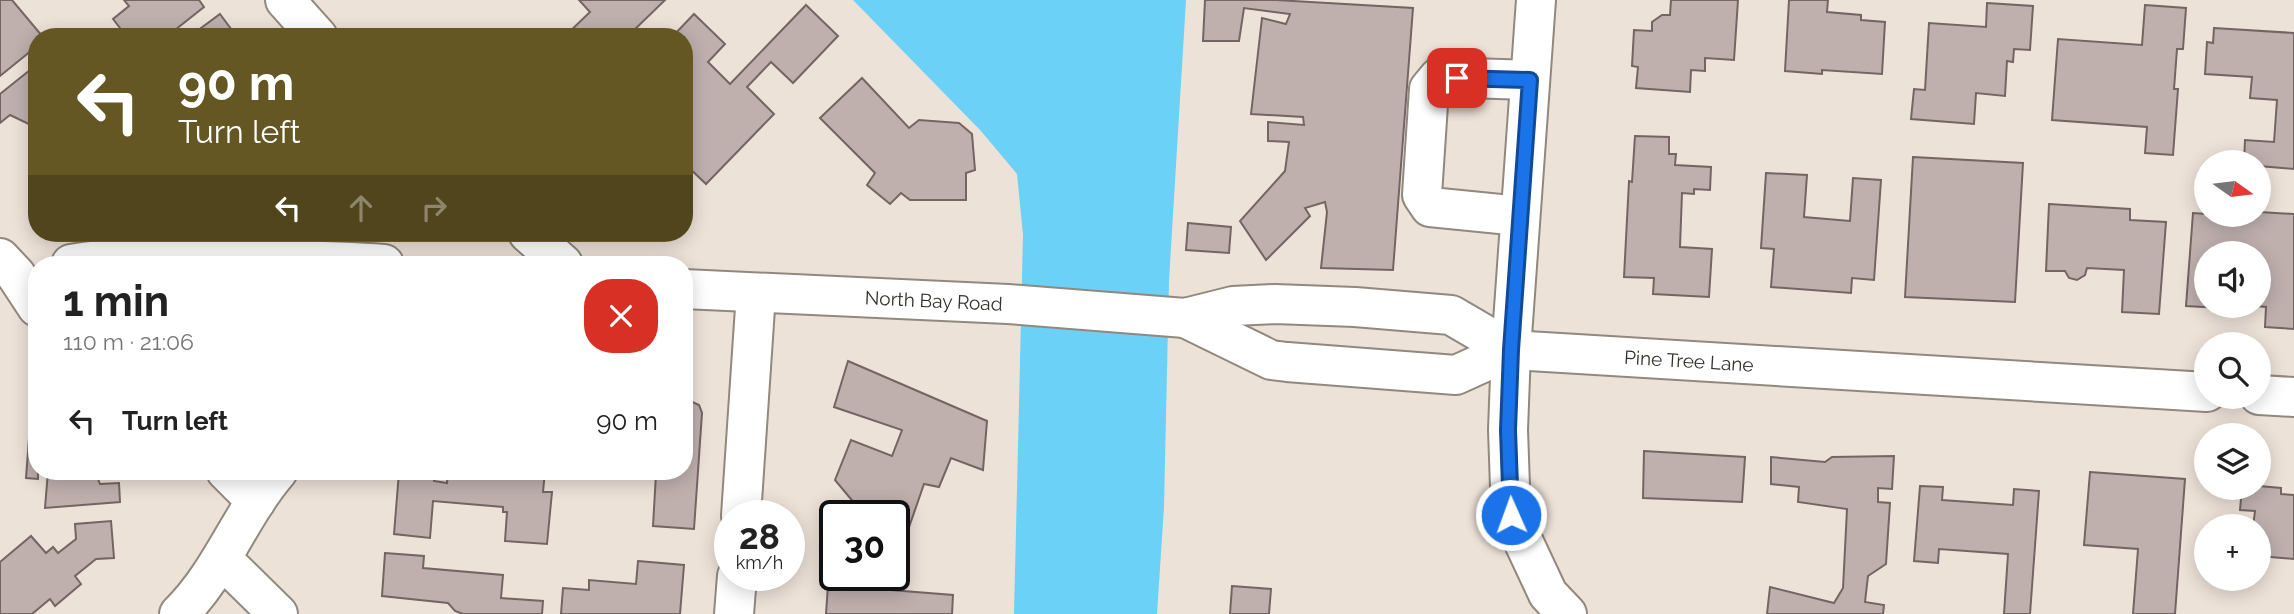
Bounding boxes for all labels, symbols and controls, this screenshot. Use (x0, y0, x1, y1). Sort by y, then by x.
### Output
pin (1427, 48, 1487, 108)
text: 90 m (178, 54, 294, 111)
icon: left (63, 56, 154, 147)
icon: arrive (1438, 59, 1476, 97)
text: Turn left (178, 113, 300, 150)
north arrow (2194, 150, 2272, 228)
map controls (2194, 150, 2271, 591)
icon: left (269, 189, 307, 227)
icon: ahead (342, 189, 380, 227)
icon: right (415, 189, 453, 227)
button: sound (2194, 241, 2271, 318)
text: 1 min (63, 277, 169, 326)
button: close (584, 279, 658, 353)
street label: North Bay Road (864, 286, 1003, 315)
text: 110 m · 21:06 (63, 328, 194, 355)
button: search (2194, 332, 2271, 409)
street label: Pine Tree Lane (1624, 346, 1754, 376)
icon: left (63, 402, 101, 440)
text: Turn left (122, 406, 228, 436)
text: 90 m (596, 406, 658, 436)
button: layers (2194, 423, 2271, 500)
position arrow (1474, 478, 1548, 552)
speed limit sign: 30 (819, 500, 910, 591)
button: + (2194, 514, 2271, 591)
text: 28 (739, 516, 780, 557)
text: km/h (736, 552, 783, 573)

